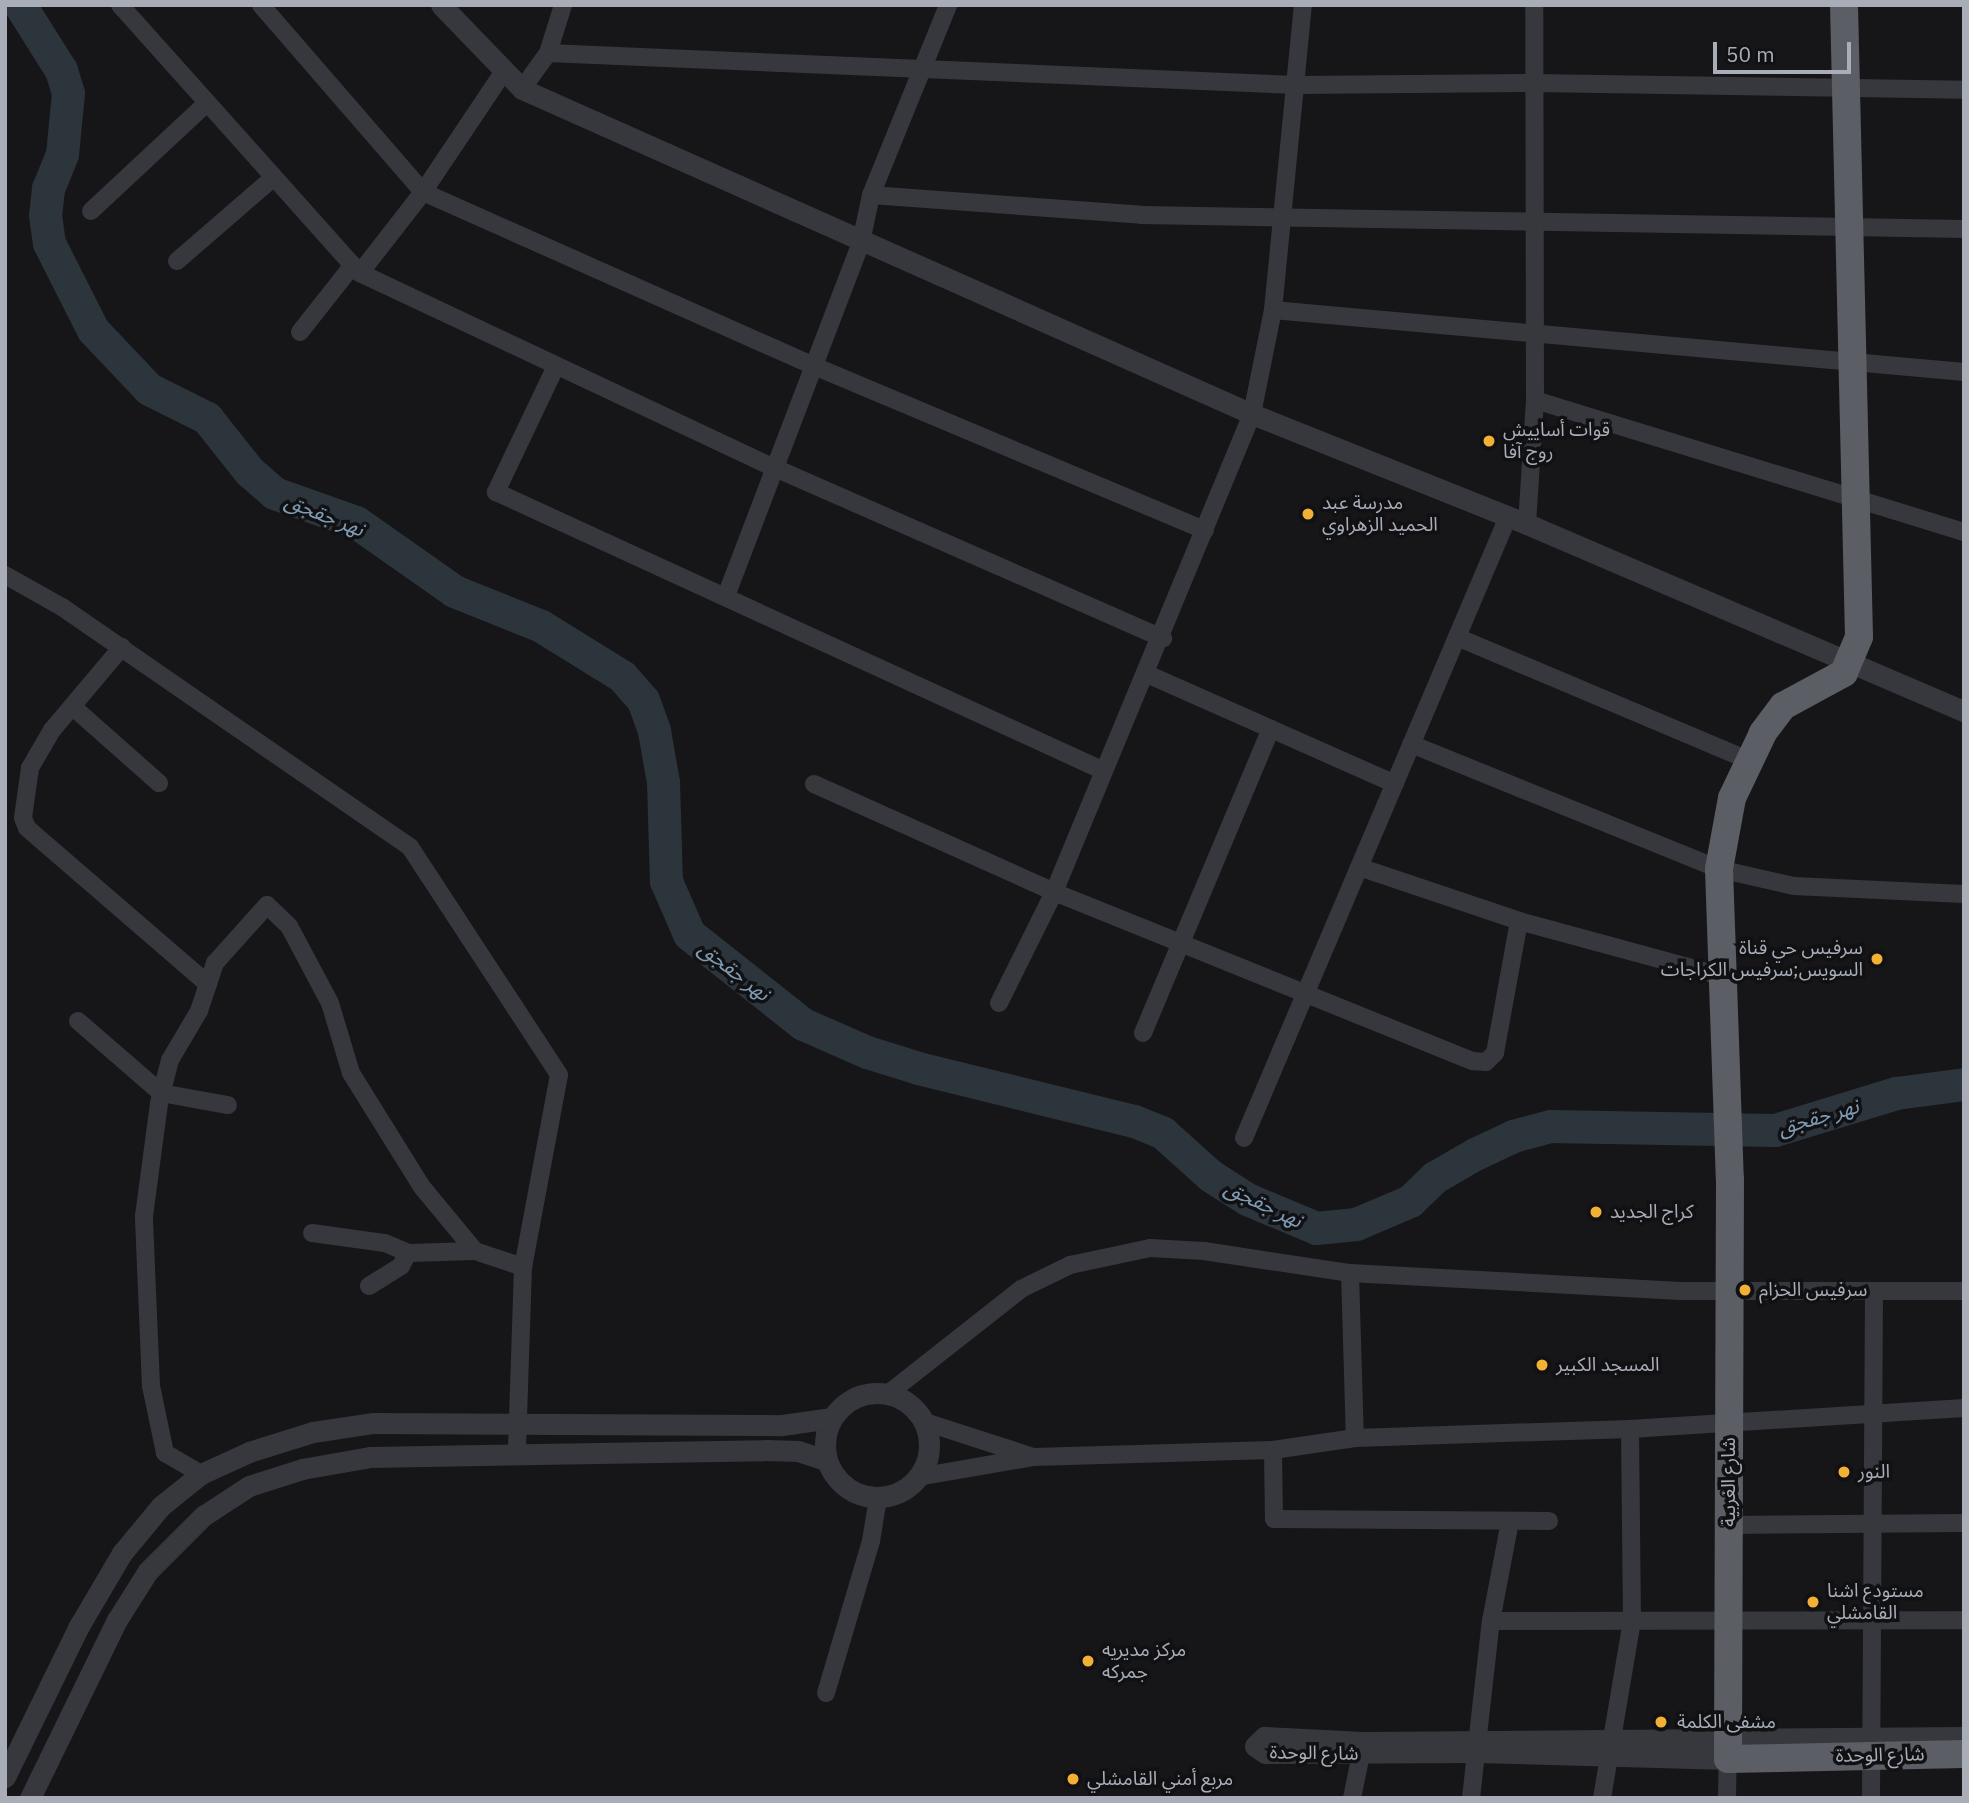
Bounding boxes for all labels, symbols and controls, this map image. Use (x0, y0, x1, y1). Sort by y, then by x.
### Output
scale bar (1717, 28, 1855, 72)
text: 50 m (1726, 40, 1775, 68)
place label: قوات أساييش روج آفا (1503, 419, 1610, 463)
marker: قوات أساييش روج آفا (1481, 433, 1497, 449)
water label: نهر جقجق (282, 487, 368, 541)
place label: مدرسة عبد الحميد الزهراوي (1322, 492, 1438, 536)
marker: مدرسة عبد الحميد الزهراوي (1300, 506, 1316, 522)
water label: نهر جقجق (695, 935, 775, 1005)
place label: سرفيس حي قناة السويس;سرفيس الكراجات (1661, 937, 1863, 981)
marker: سرفيس حي قناة السويس;سرفيس الكراجات (1869, 951, 1885, 967)
water label: نهر جقجق (1775, 1092, 1861, 1140)
water label: نهر جقجق (1221, 1174, 1307, 1232)
place label: كراج الجديد (1610, 1201, 1693, 1223)
marker: كراج الجديد (1588, 1204, 1604, 1220)
place label: سرفيس الحزام (1759, 1279, 1867, 1301)
marker: سرفيس الحزام (1737, 1282, 1753, 1298)
place label: المسجد الكبير (1556, 1354, 1660, 1376)
marker: المسجد الكبير (1534, 1357, 1550, 1373)
street label: شارع الغربية (1718, 1437, 1740, 1527)
place label: النور (1858, 1461, 1890, 1483)
marker: النور (1836, 1464, 1852, 1480)
place label: مستودع اشنا القامشلي (1827, 1580, 1924, 1624)
marker: مستودع اشنا القامشلي (1805, 1594, 1821, 1610)
place label: مركز مديريه جمركه (1102, 1639, 1186, 1683)
marker: مركز مديريه جمركه (1080, 1653, 1096, 1669)
place label: مشفى الكلمة (1677, 1711, 1776, 1733)
marker: مشفى الكلمة (1651, 1712, 1671, 1732)
street label: شارع الوحدة (1269, 1741, 1359, 1765)
street label: شارع الوحدة (1835, 1743, 1925, 1767)
place label: مربع أمني القامشلي (1087, 1768, 1233, 1790)
marker: مربع أمني القامشلي (1065, 1771, 1081, 1787)

